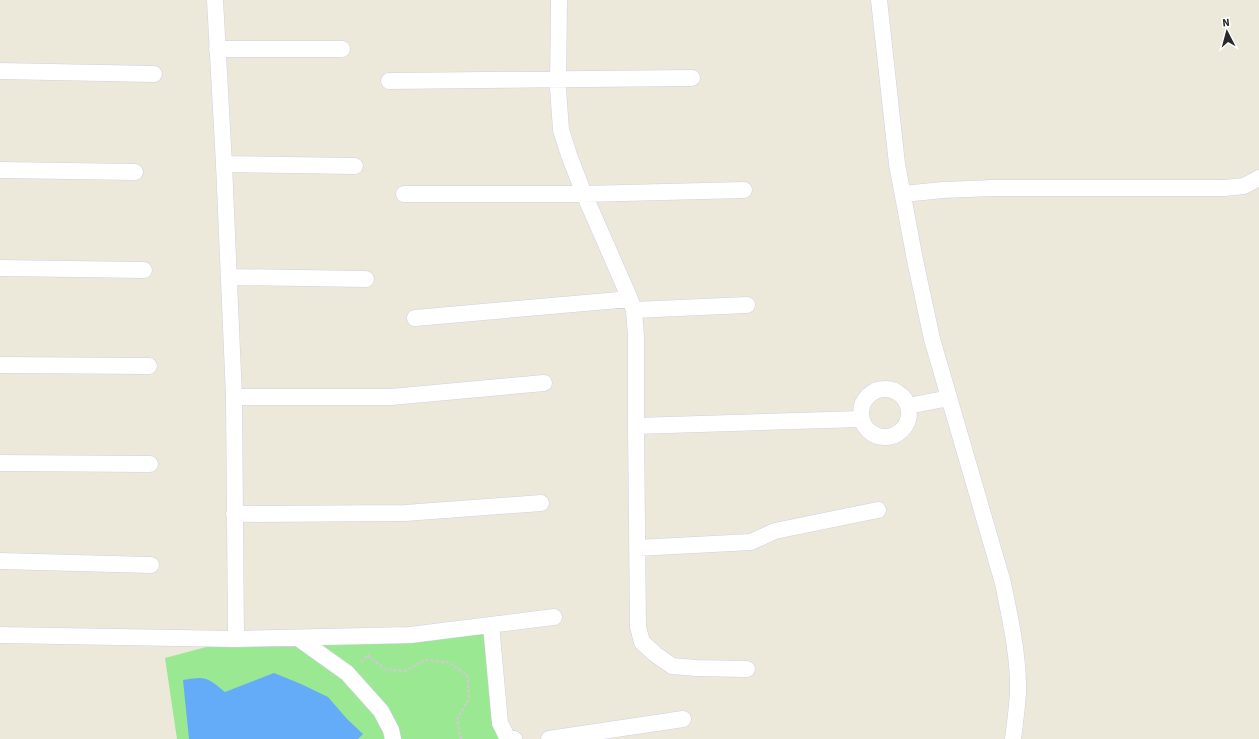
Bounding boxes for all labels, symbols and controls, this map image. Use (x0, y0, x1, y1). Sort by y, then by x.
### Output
north arrow (1207, 12, 1247, 52)
text: N (1222, 15, 1230, 30)

